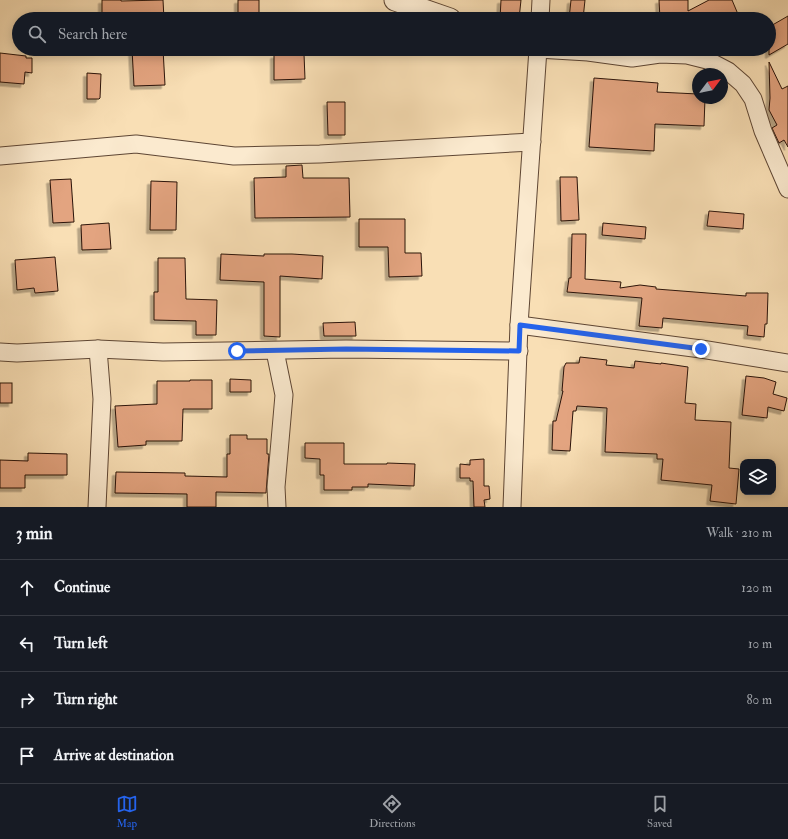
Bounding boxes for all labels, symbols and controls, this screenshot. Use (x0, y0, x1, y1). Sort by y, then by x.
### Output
search box (12, 12, 776, 56)
icon: search (26, 23, 48, 45)
text: Search here (58, 25, 127, 44)
north arrow (692, 68, 728, 104)
route end (692, 340, 710, 358)
route start (228, 342, 246, 360)
map controls (740, 459, 776, 495)
button: layers (740, 459, 776, 495)
text: 3 min (16, 523, 53, 544)
text: Walk · 210 m (706, 525, 772, 541)
icon: ahead (16, 577, 38, 599)
text: Continue (54, 578, 110, 597)
text: 120 m (741, 580, 772, 596)
icon: left (16, 633, 38, 655)
text: Turn left (54, 634, 108, 653)
text: 10 m (748, 636, 772, 652)
icon: right (16, 689, 38, 711)
text: Turn right (54, 690, 117, 709)
text: 80 m (746, 692, 772, 708)
icon: arrive (16, 745, 38, 767)
text: Arrive at destination (54, 746, 174, 765)
tab: Map (116, 793, 138, 830)
tab: Directions (369, 793, 416, 830)
tab: Saved (647, 793, 672, 830)

